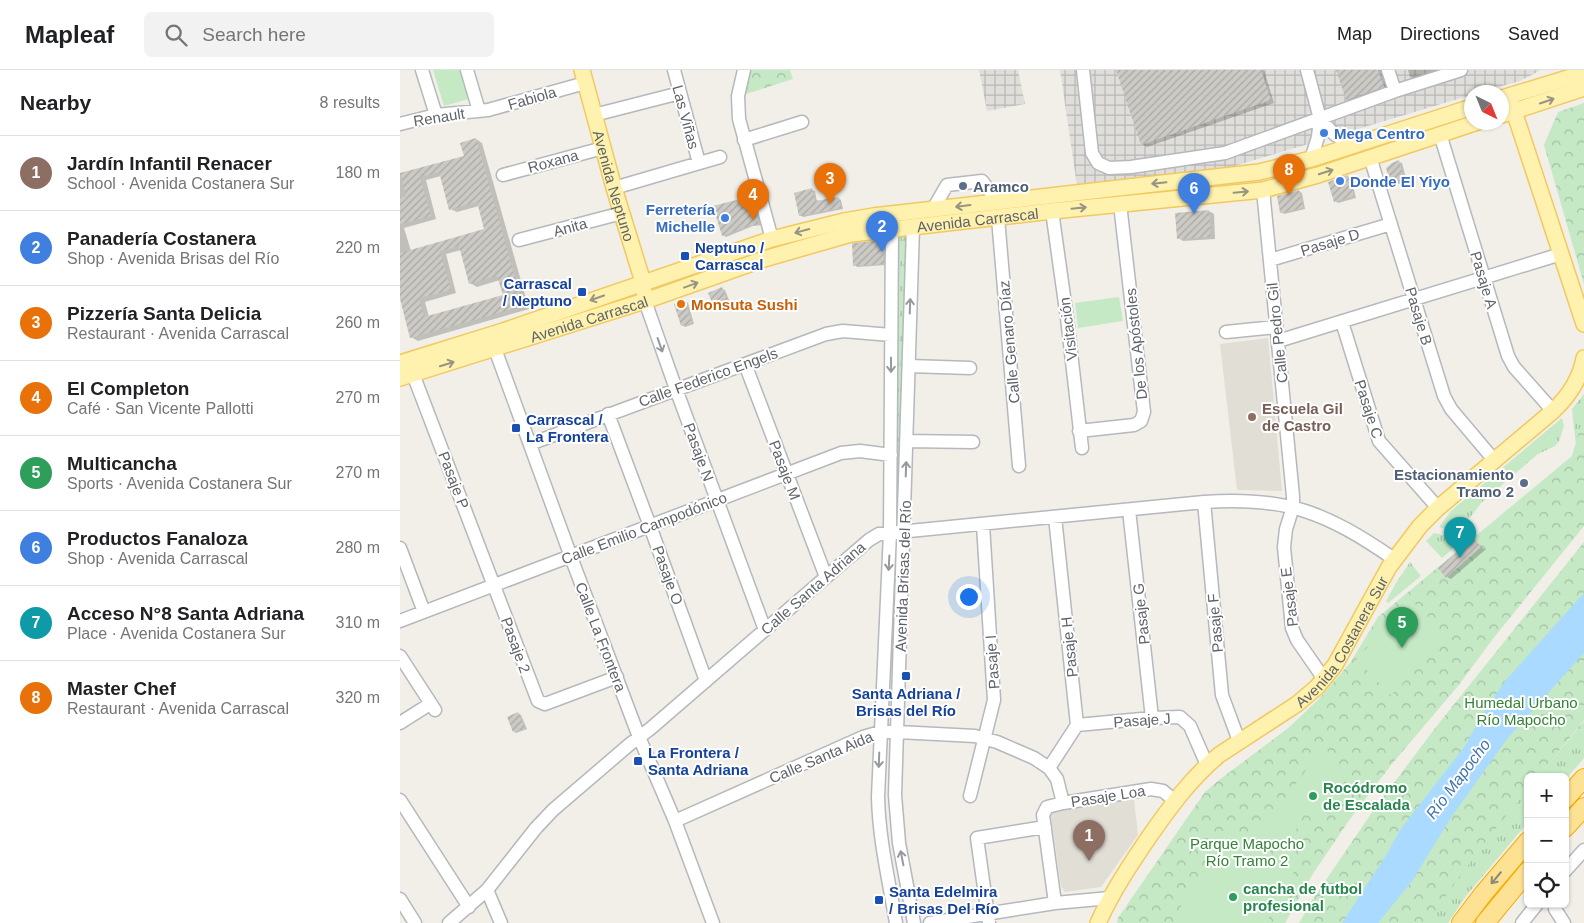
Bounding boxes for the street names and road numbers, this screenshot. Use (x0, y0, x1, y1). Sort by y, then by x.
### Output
street label: Fabiola (506, 83, 559, 113)
street label: Las Viñas (669, 83, 703, 151)
street label: Renault (412, 104, 467, 129)
street label: Avenida Neptuno (590, 128, 638, 243)
street label: Roxana (526, 146, 581, 176)
street label: Avenida Carrascal (916, 204, 1039, 235)
street label: Anita (551, 214, 589, 240)
street label: Pasaje D (1298, 225, 1362, 259)
street label: Pasaje A (1467, 249, 1501, 311)
street label: Calle Genaro Díaz (995, 280, 1023, 404)
street label: Calle Pedro Gil (1263, 282, 1291, 384)
street label: Pasaje B (1402, 285, 1436, 347)
street label: De los Apóstoles (1122, 288, 1150, 400)
street label: Avenida Carrascal (528, 292, 650, 345)
street label: Visitación (1056, 296, 1080, 362)
street label: Calle Federico Engels (636, 344, 780, 410)
street label: Pasaje C (1352, 377, 1387, 441)
street label: Pasaje N (681, 420, 717, 484)
street label: Pasaje M (766, 438, 804, 502)
street label: Pasaje P (435, 449, 473, 511)
street label: Calle Emilio Campodónico (559, 489, 729, 567)
street label: Avenida Brisas del Río (892, 500, 914, 652)
street label: Calle Santa Adriana (757, 538, 869, 638)
street label: Pasaje O (649, 543, 687, 607)
street label: Pasaje E (1277, 566, 1301, 628)
street label: Avenida Costanera Sur (1292, 573, 1391, 710)
street label: Calle La Frontera (572, 580, 630, 695)
street label: Pasaje G (1129, 582, 1153, 646)
street label: Pasaje F (1204, 593, 1226, 653)
street label: Pasaje 2 (498, 615, 534, 675)
street label: Pasaje H (1057, 616, 1081, 678)
street label: Pasaje I (982, 634, 1002, 690)
street label: Pasaje J (1113, 710, 1171, 730)
street label: Calle Santa Aida (767, 727, 876, 786)
street label: Pasaje Loa (1070, 782, 1147, 810)

